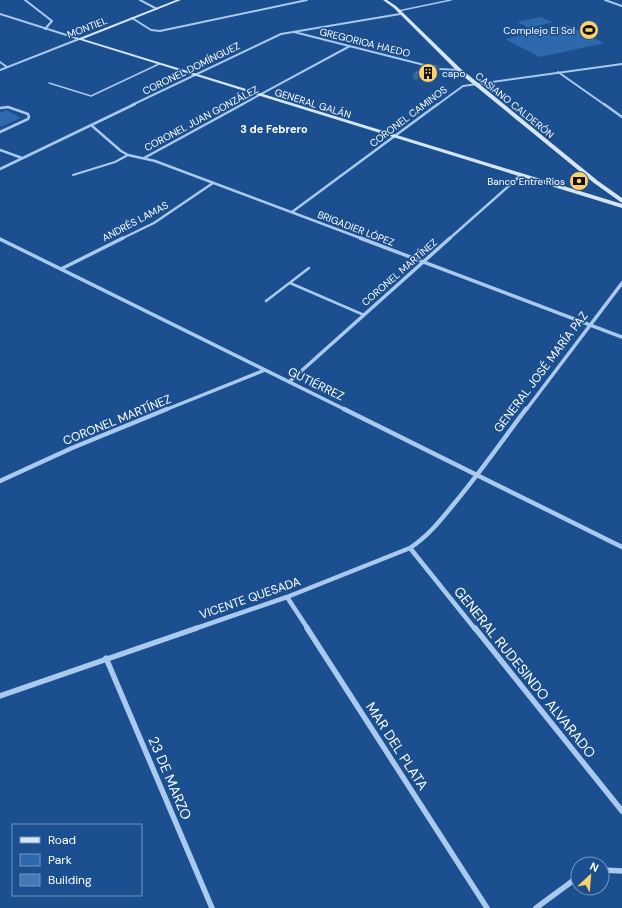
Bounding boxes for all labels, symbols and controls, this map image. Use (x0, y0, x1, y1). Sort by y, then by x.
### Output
street label: MONTIEL (65, 14, 109, 41)
sports icon: Complejo El Sol (578, 19, 600, 41)
place label: Complejo El Sol (503, 24, 575, 37)
street label: GREGORIOA HAEDO (318, 25, 412, 60)
street label: CORONEL DOMÍNGUEZ (140, 39, 242, 98)
building icon: capo (417, 62, 439, 84)
place label: capo (442, 67, 465, 80)
street label: CASIANO CALDERÓN (473, 70, 557, 141)
street label: CORONEL JUAN GONZÁLEZ (142, 83, 260, 154)
street label: CORONEL CAMINOS (367, 83, 450, 150)
street label: GENERAL GALÁN (273, 86, 353, 121)
district label: 3 de Febrero (240, 122, 308, 136)
bank icon: Banco Entre Ríos (568, 170, 590, 192)
place label: Banco Entre Ríos (487, 175, 565, 188)
street label: ANDRÉS LAMAS (100, 198, 171, 244)
street label: BRIGADIER LÓPEZ (316, 208, 396, 249)
street label: CORONEL MARTÍNEZ (359, 236, 440, 309)
street label: GENERAL JOSÉ MARÍA PAZ (490, 308, 592, 436)
street label: GUTIÉRREZ (285, 363, 347, 405)
street label: CORONEL MARTÍNEZ (61, 391, 173, 449)
street label: VICENTE QUESADA (197, 573, 303, 623)
street label: GENERAL RUDESINDO ALVARADO (450, 583, 600, 762)
street label: MAR DEL PLATA (362, 699, 432, 793)
street label: 23 DE MARZO (144, 734, 196, 823)
legend (12, 824, 142, 896)
text: Road (48, 832, 76, 848)
text: Park (48, 852, 72, 868)
north arrow (570, 856, 610, 896)
text: N (588, 859, 601, 875)
text: Building (48, 872, 92, 888)

